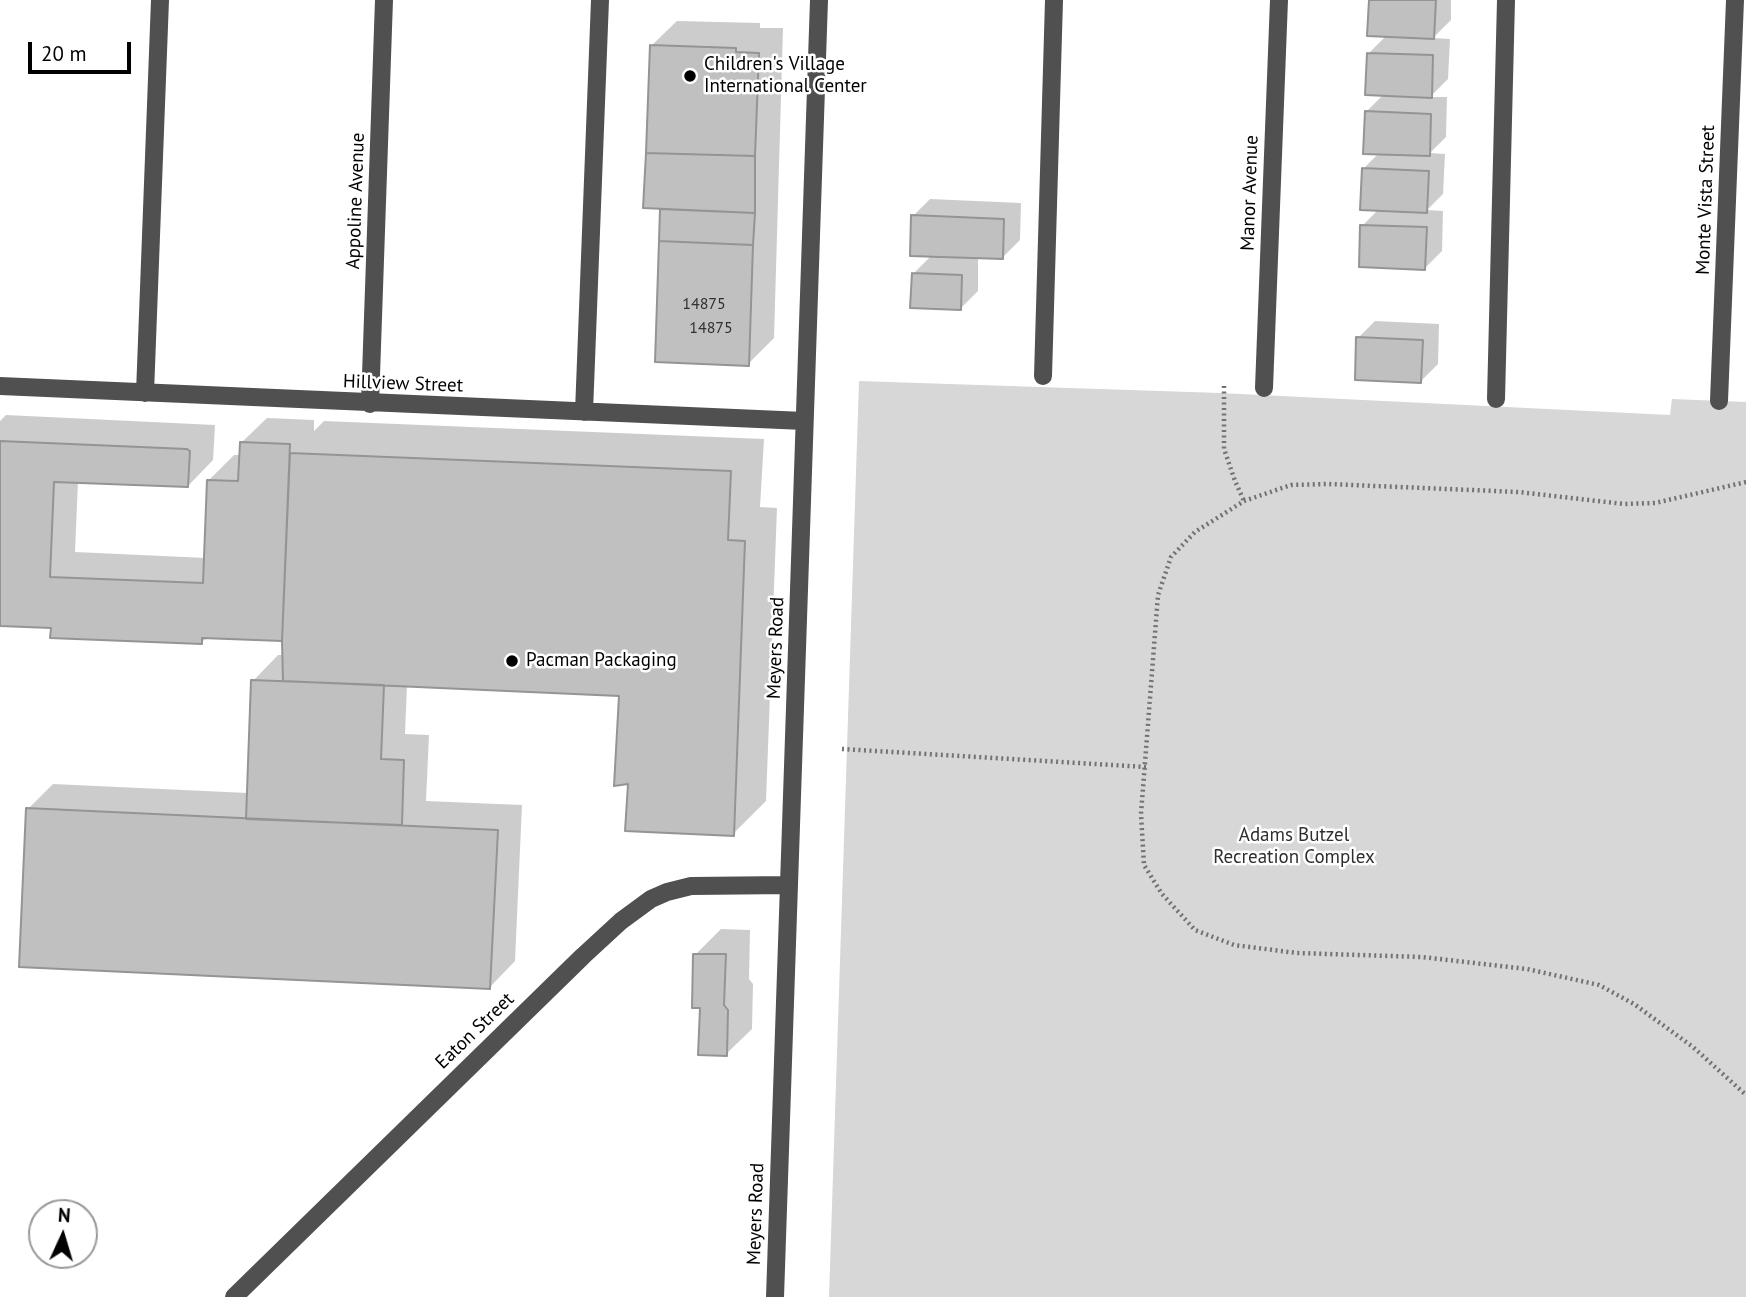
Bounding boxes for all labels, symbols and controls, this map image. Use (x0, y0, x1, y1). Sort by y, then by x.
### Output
scale bar (32, 28, 135, 72)
text: 20 m (41, 40, 87, 67)
place label: Children's Village International Center (704, 54, 867, 98)
marker: Children's Village International Center (682, 68, 698, 84)
street label: Monte Vista Street (1692, 125, 1720, 275)
street label: Appoline Avenue (342, 132, 370, 270)
street label: Manor Avenue (1237, 135, 1263, 251)
house number: 14875 (682, 294, 726, 314)
house number: 14875 (689, 318, 733, 338)
street label: Hillview Street (343, 371, 463, 397)
street label: Meyers Road (763, 596, 789, 700)
place label: Pacman Packaging (526, 650, 677, 672)
marker: Pacman Packaging (504, 653, 520, 669)
park label: Adams Butzel Recreation Complex (1213, 825, 1375, 869)
street label: Eaton Street (431, 988, 519, 1074)
street label: Meyers Road (743, 1162, 769, 1266)
north arrow (28, 1199, 98, 1269)
text: N (57, 1203, 71, 1227)

